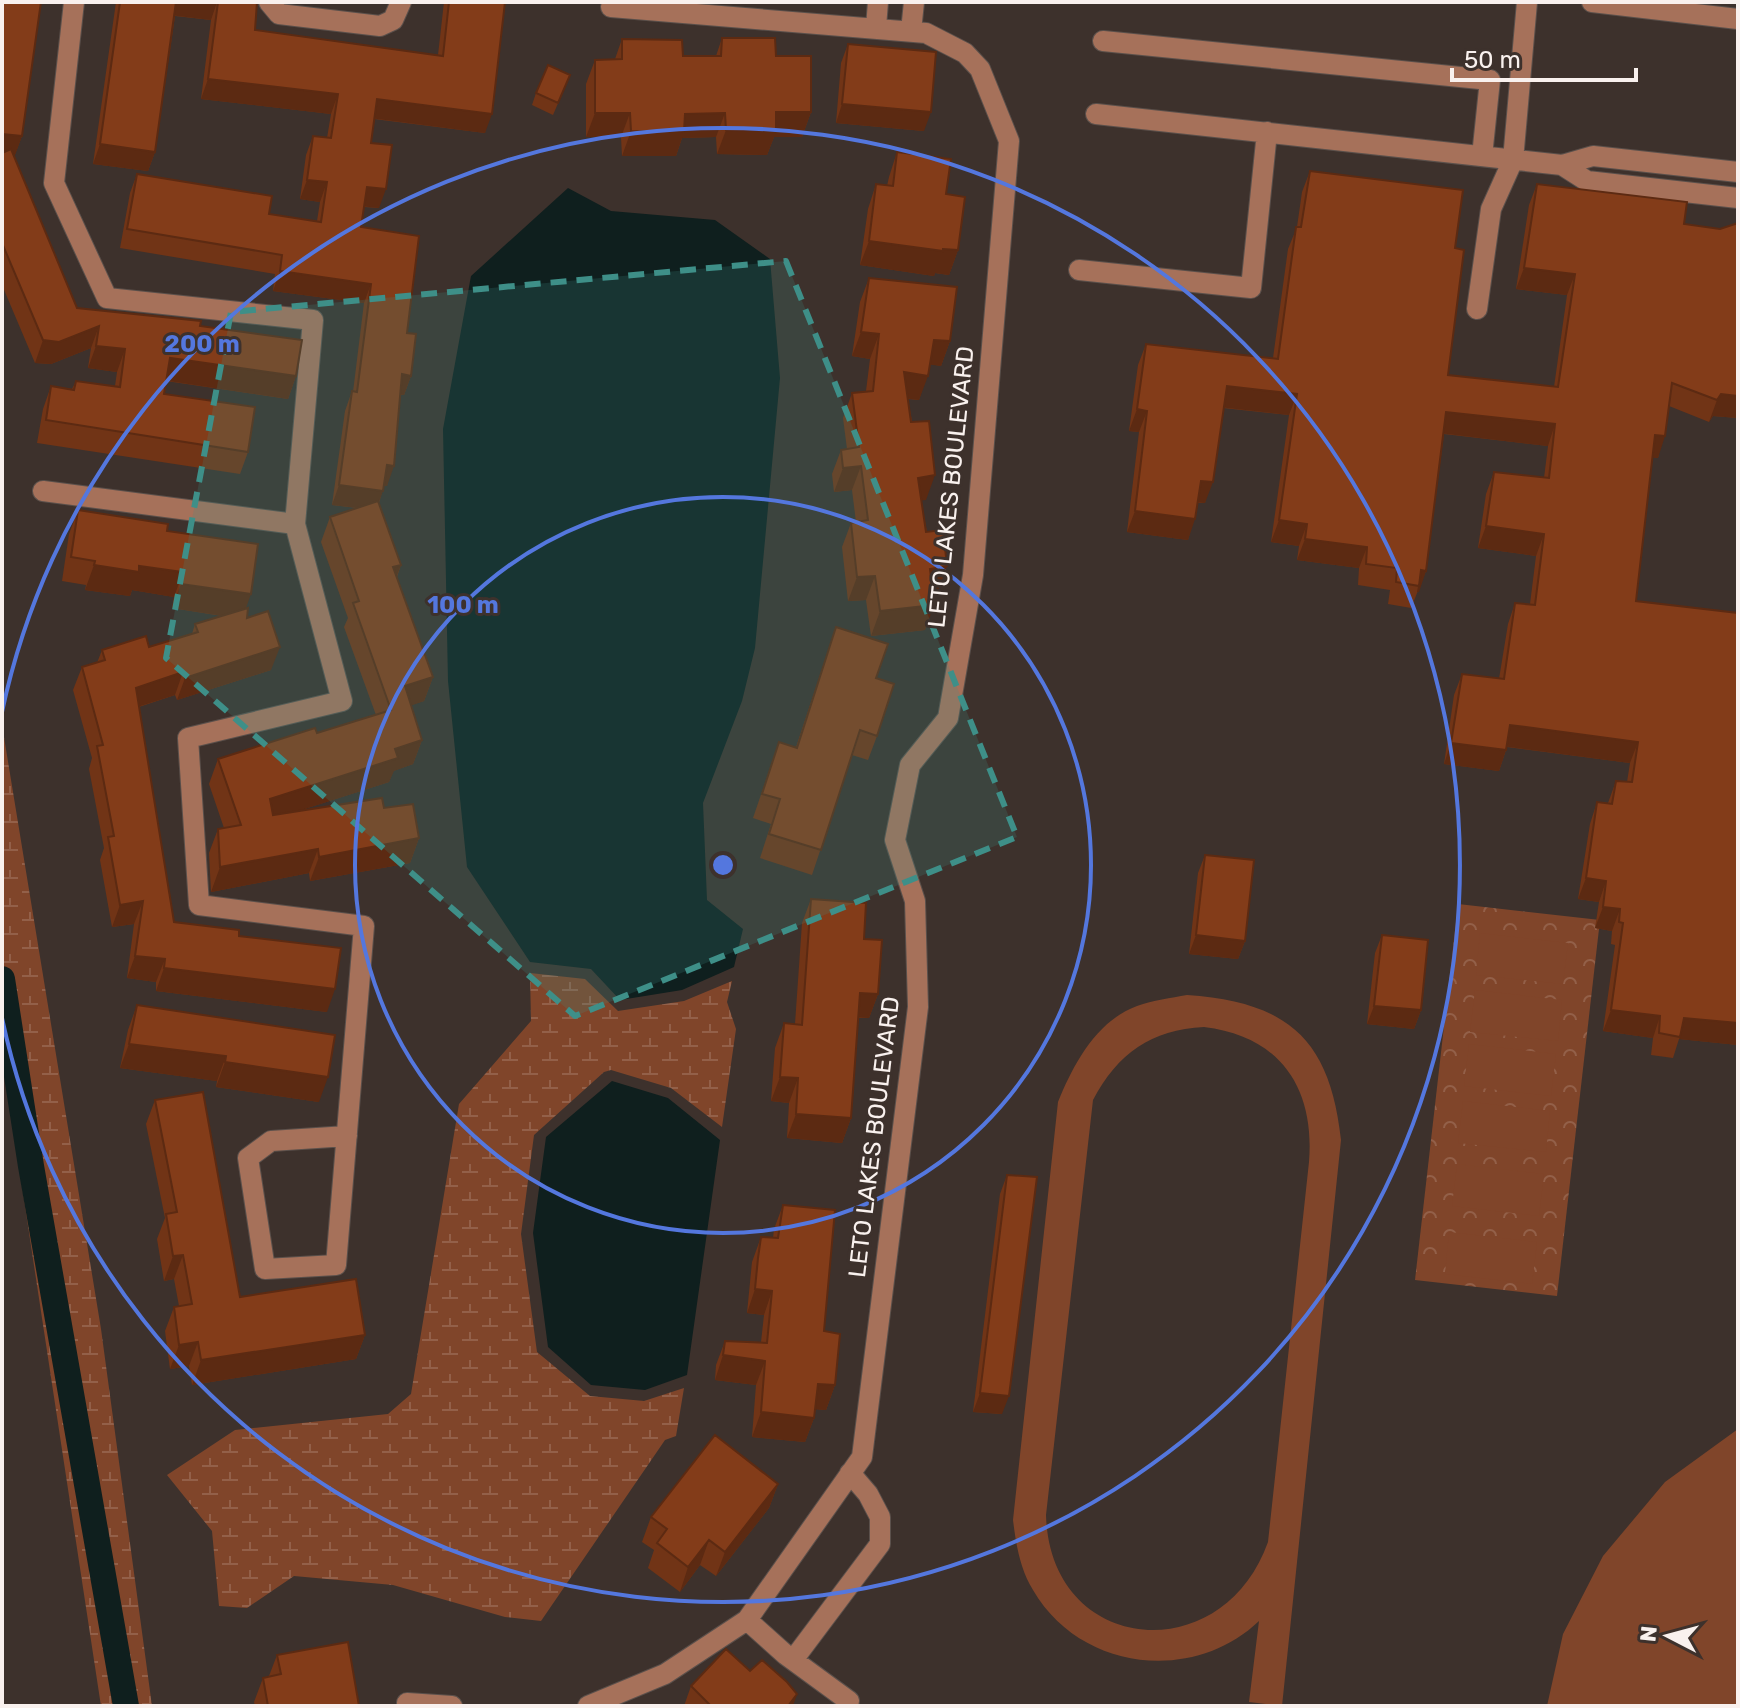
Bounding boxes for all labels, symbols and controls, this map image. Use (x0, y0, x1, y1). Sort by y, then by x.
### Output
scale bar (1452, 32, 1636, 82)
text: 50 m (1464, 46, 1521, 74)
text: 200 m (164, 330, 240, 358)
street label: LETO LAKES BOULEVARD (922, 345, 980, 629)
text: 100 m (427, 591, 499, 619)
centre of rings (709, 851, 737, 879)
street label: LETO LAKES BOULEVARD (843, 995, 905, 1279)
north arrow (1628, 1596, 1708, 1676)
text: N (1634, 1625, 1663, 1643)

